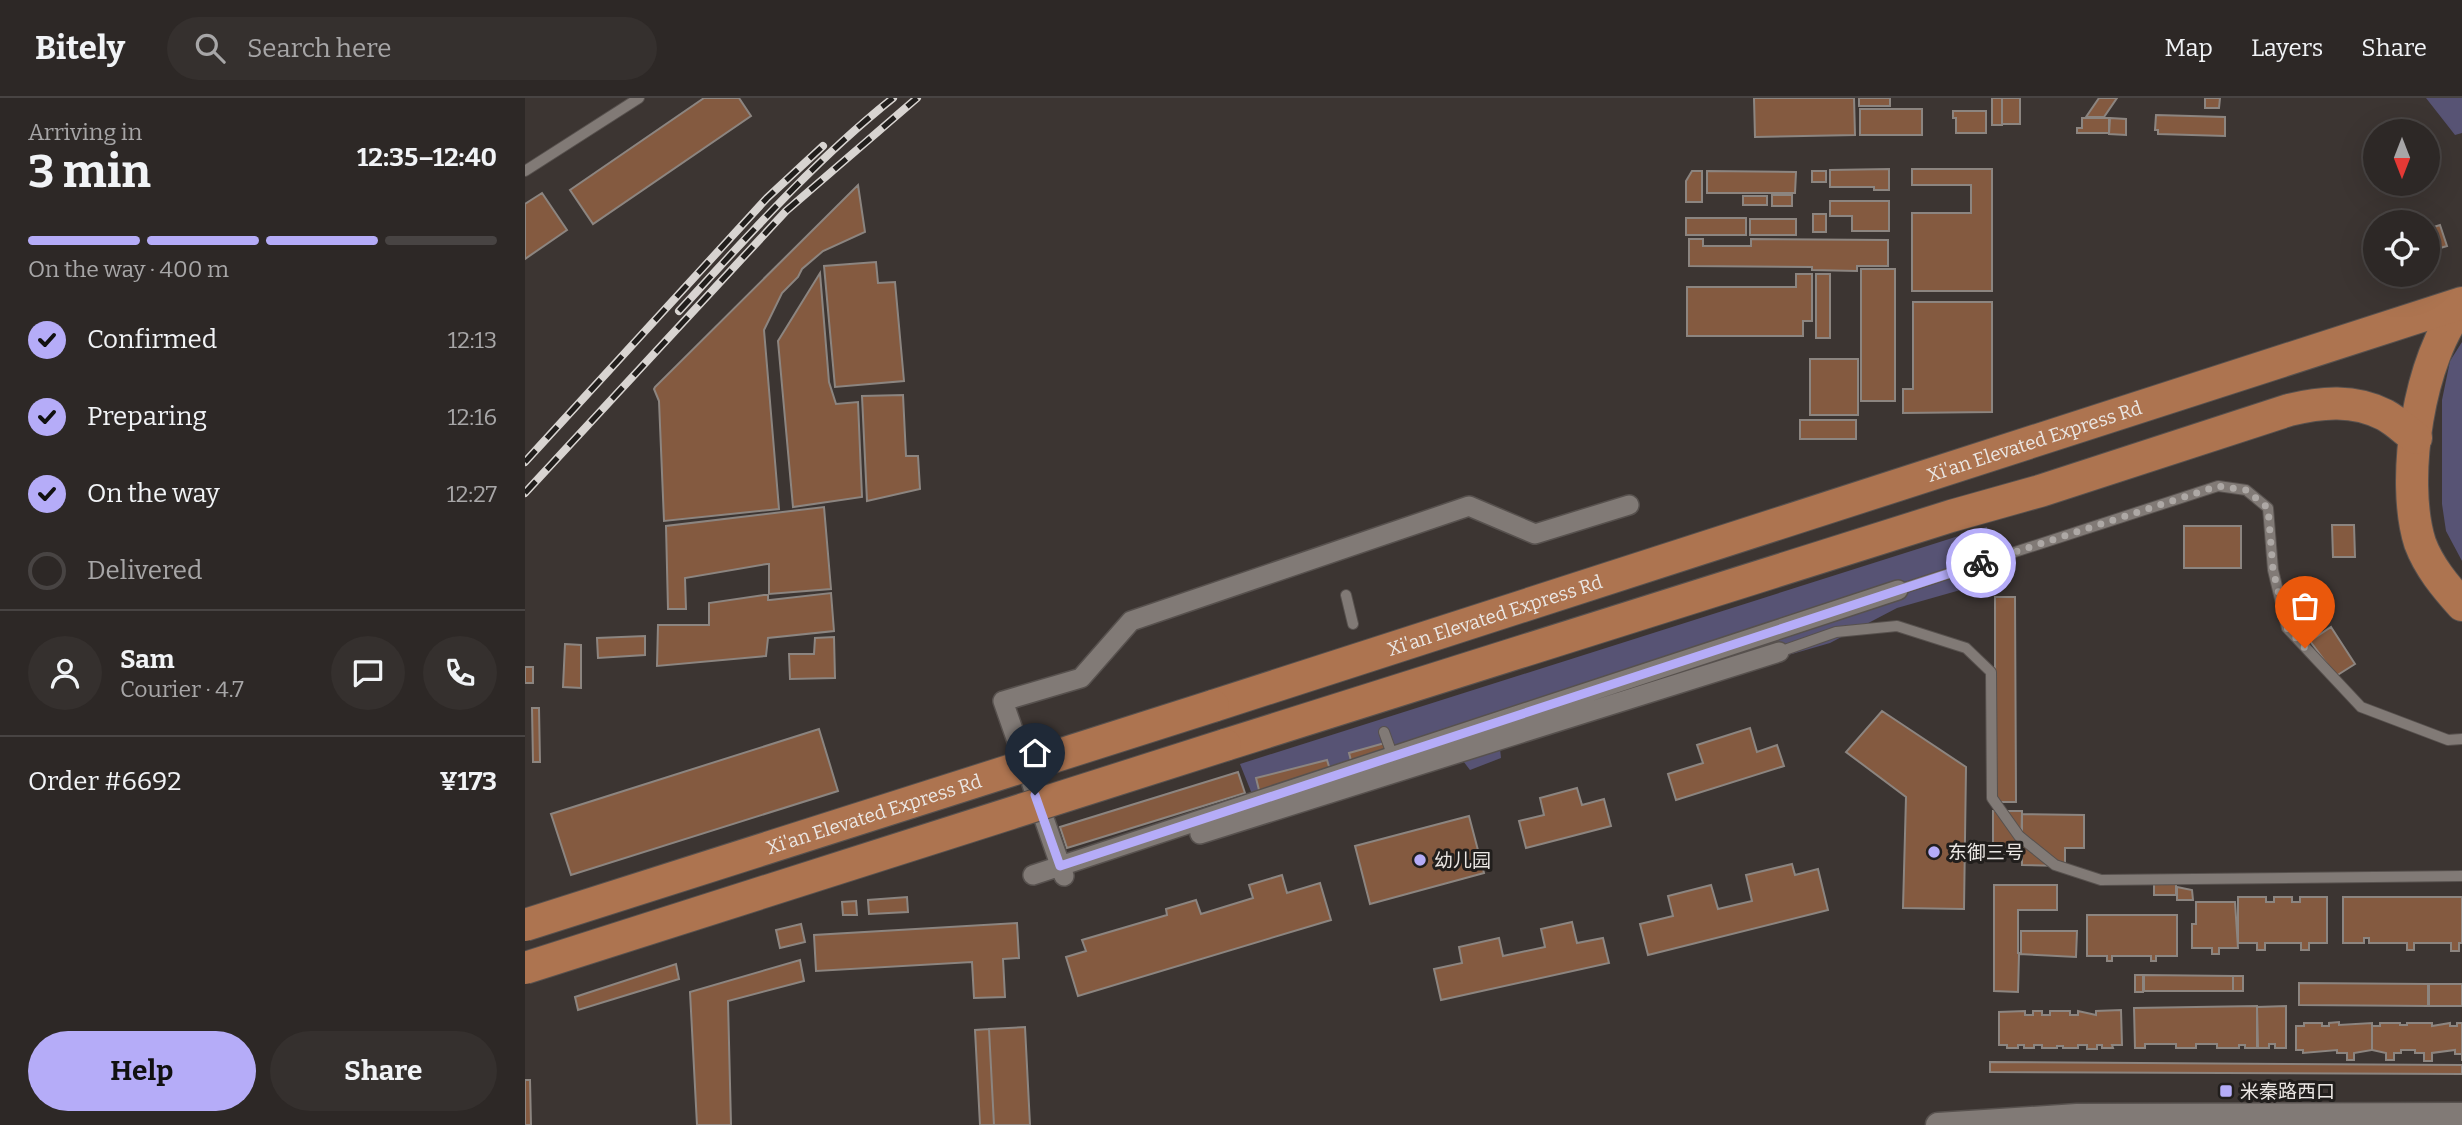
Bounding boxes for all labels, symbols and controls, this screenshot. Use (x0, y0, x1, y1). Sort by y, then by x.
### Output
search box (167, 17, 657, 80)
text: Bitely (35, 28, 125, 68)
icon: search (191, 29, 229, 67)
text: Search here (247, 33, 391, 64)
text: Map (2165, 34, 2213, 62)
text: Layers (2251, 34, 2323, 62)
text: Share (2361, 34, 2427, 62)
text: Arriving in (28, 118, 142, 146)
north arrow (2363, 119, 2439, 196)
map controls (2363, 119, 2440, 287)
text: 12:35–12:40 (357, 142, 497, 173)
text: 3 min (28, 144, 151, 199)
button: locate (2363, 210, 2440, 287)
text: On the way · 400 m (28, 255, 229, 283)
icon: check (28, 321, 66, 359)
text: Confirmed (87, 324, 217, 355)
text: 12:13 (448, 326, 497, 354)
street label: Xi'an Elevated Express Rd (1924, 396, 2145, 486)
icon: check (28, 398, 66, 436)
text: Preparing (87, 401, 207, 432)
text: 12:16 (447, 403, 497, 431)
icon: check (28, 475, 66, 513)
text: On the way (87, 478, 220, 509)
text: 12:27 (446, 480, 497, 508)
courier (1946, 528, 2016, 598)
icon: bike (1962, 544, 2000, 582)
text: Delivered (87, 555, 202, 586)
street label: Xi'an Elevated Express Rd (1384, 570, 1605, 661)
pin (2275, 576, 2335, 648)
icon: bag (2286, 587, 2324, 625)
button: person (28, 636, 102, 710)
button: chat (331, 636, 405, 710)
button: phone (423, 636, 497, 710)
text: Sam (120, 644, 175, 675)
text: Courier · 4.7 (120, 675, 244, 703)
pin (1005, 723, 1065, 795)
icon: home (1016, 734, 1054, 772)
text: Order #6692 (28, 766, 181, 797)
text: ¥173 (439, 766, 497, 797)
street label: Xi'an Elevated Express Rd (763, 769, 984, 859)
place label: 东御三号 (1948, 841, 2024, 864)
marker: 东御三号 (1926, 844, 1942, 860)
place label: 幼儿园 (1434, 849, 1491, 872)
marker: 幼儿园 (1412, 852, 1428, 868)
button: Help (28, 1031, 256, 1111)
button: Share (270, 1031, 497, 1111)
place label: 米秦路西口 (2240, 1080, 2335, 1103)
marker: 米秦路西口 (2218, 1083, 2234, 1099)

